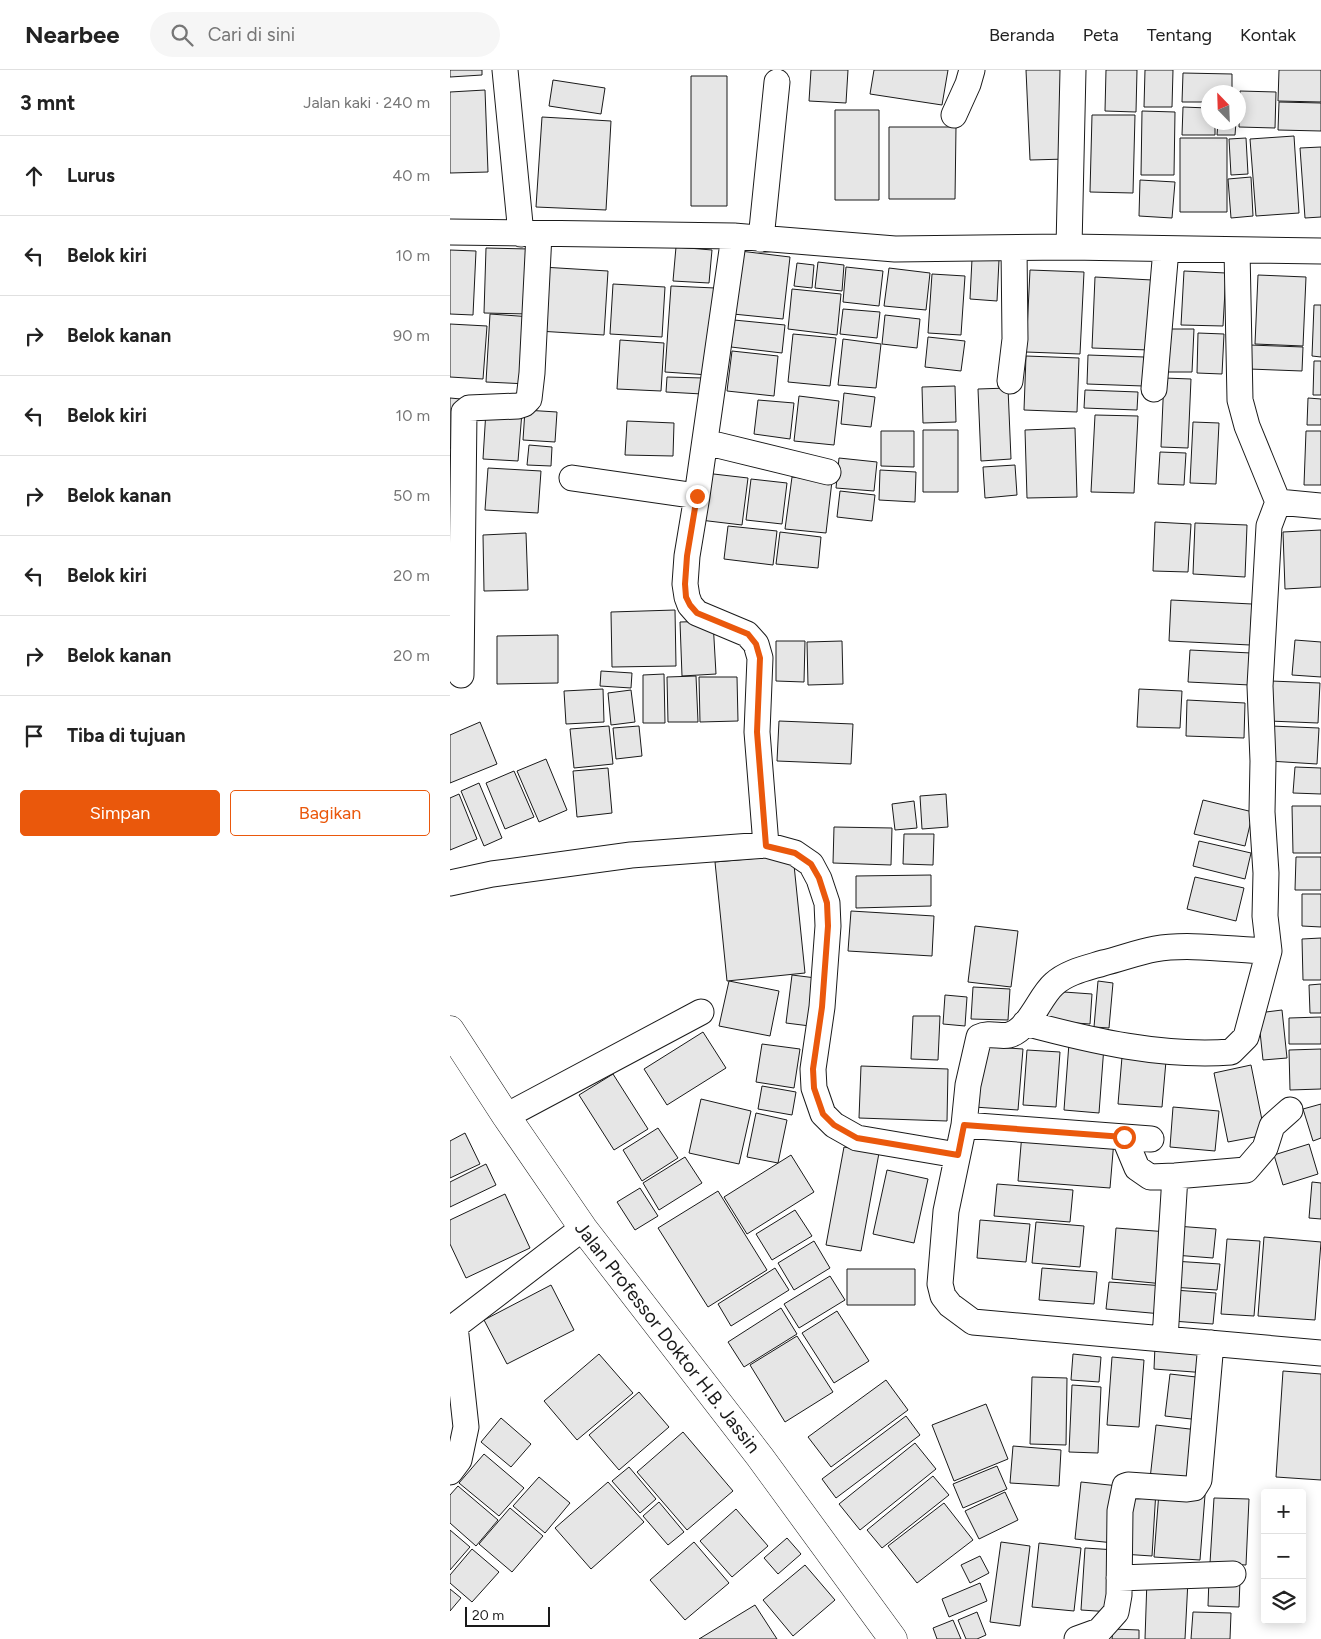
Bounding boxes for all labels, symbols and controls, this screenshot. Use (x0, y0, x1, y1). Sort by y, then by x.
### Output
search box (150, 12, 500, 57)
text: Nearbee (25, 20, 120, 49)
icon: search (168, 21, 196, 49)
text: Cari di sini (208, 23, 295, 46)
text: Beranda (989, 24, 1055, 46)
text: Peta (1083, 24, 1119, 46)
text: Tentang (1147, 24, 1212, 46)
text: Kontak (1240, 24, 1296, 46)
north arrow (1201, 85, 1246, 130)
text: 3 mnt (20, 90, 75, 115)
text: Jalan kaki · 240 m (303, 93, 430, 112)
icon: ahead (20, 162, 48, 190)
text: Lurus (67, 164, 115, 187)
text: 40 m (392, 166, 430, 185)
icon: left (20, 242, 48, 270)
text: Belok kiri (67, 244, 147, 267)
text: 10 m (396, 246, 430, 265)
icon: right (20, 322, 48, 350)
text: Belok kanan (67, 324, 171, 347)
text: 90 m (393, 326, 430, 345)
icon: left (20, 402, 48, 430)
text: Belok kiri (67, 404, 147, 427)
text: 10 m (396, 406, 430, 425)
icon: right (20, 482, 48, 510)
text: Belok kanan (67, 484, 171, 507)
route end (686, 485, 709, 508)
text: 50 m (393, 486, 430, 505)
icon: left (20, 562, 48, 590)
text: Belok kiri (67, 564, 147, 587)
text: 20 m (393, 566, 430, 585)
icon: right (20, 642, 48, 670)
text: Belok kanan (67, 644, 171, 667)
text: 20 m (393, 646, 430, 665)
icon: arrive (20, 722, 48, 750)
text: Tiba di tujuan (67, 724, 186, 747)
button: Simpan (20, 790, 220, 836)
button: Bagikan (230, 790, 430, 836)
route start (1113, 1126, 1136, 1149)
street label: Jalan Professor Doktor H.B. Jassin (570, 1217, 765, 1458)
map controls (1261, 1489, 1306, 1624)
button: + (1261, 1489, 1306, 1534)
button: − (1261, 1534, 1306, 1579)
button: layers (1261, 1579, 1306, 1624)
scale bar (465, 1604, 550, 1627)
text: 20 m (472, 1607, 504, 1624)

